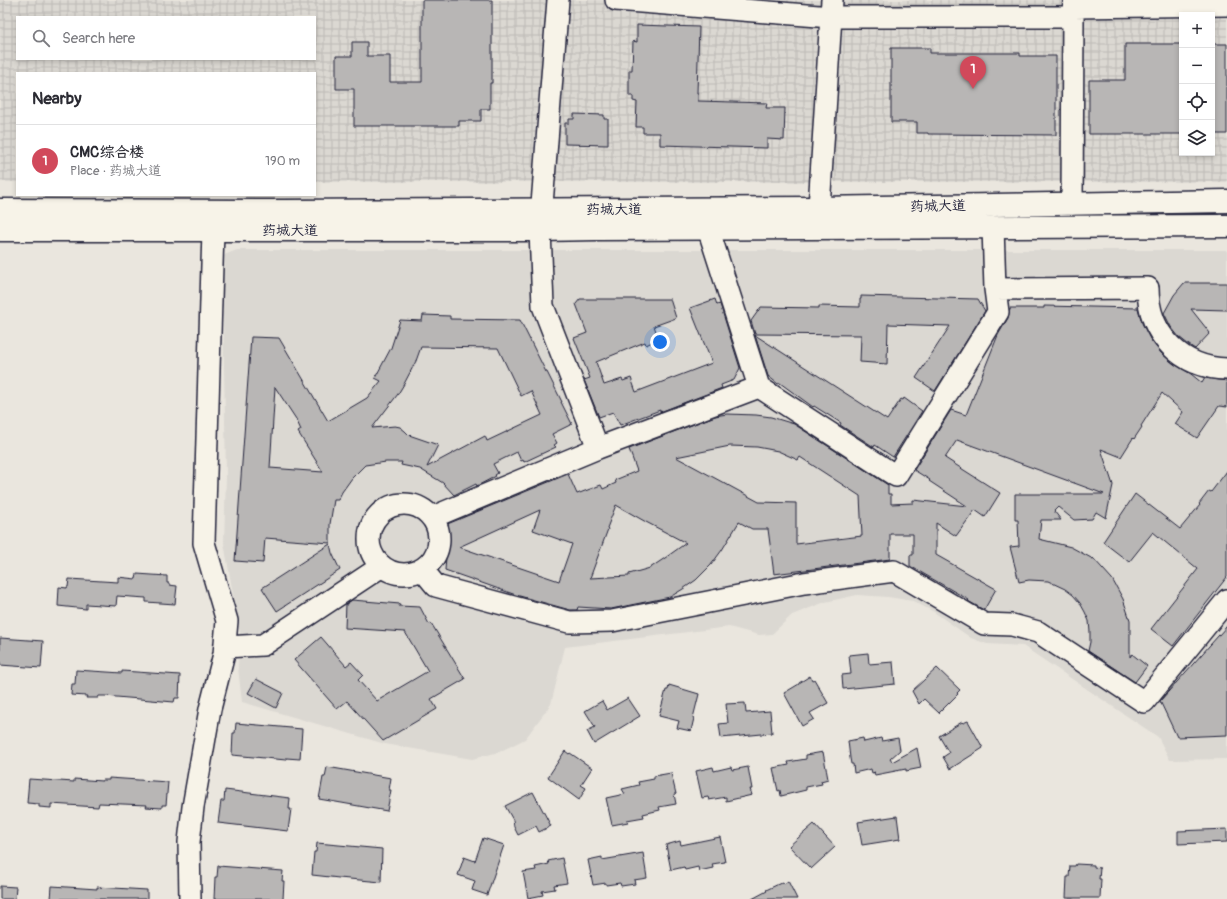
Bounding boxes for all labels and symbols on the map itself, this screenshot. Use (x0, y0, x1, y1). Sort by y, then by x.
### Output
pin: 1 (960, 56, 986, 89)
street label: 药城大道 (910, 197, 966, 215)
street label: 药城大道 (586, 201, 642, 218)
street label: 药城大道 (262, 222, 318, 239)
your location (650, 332, 670, 352)

